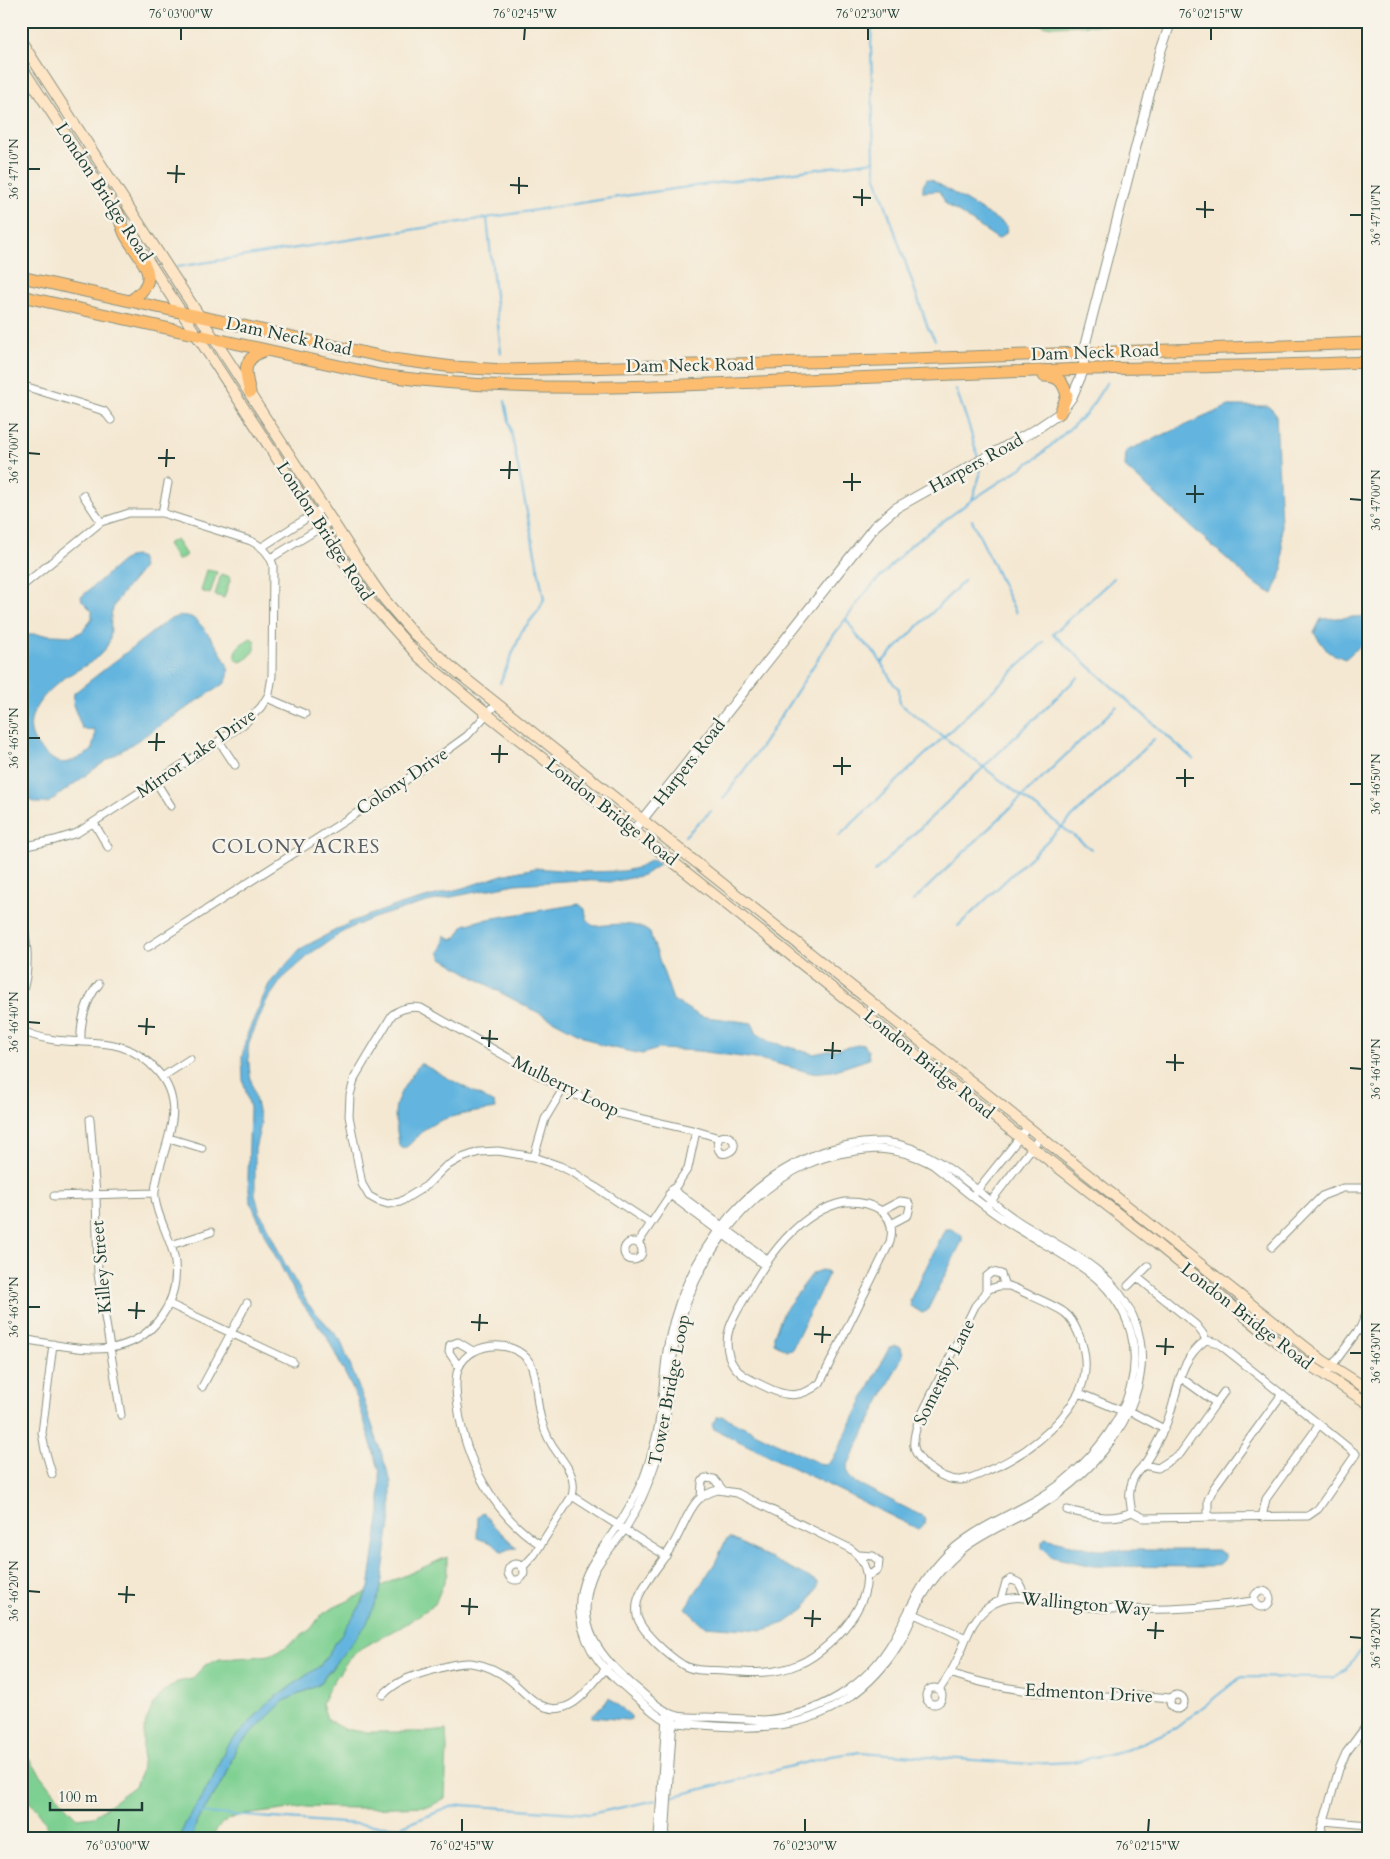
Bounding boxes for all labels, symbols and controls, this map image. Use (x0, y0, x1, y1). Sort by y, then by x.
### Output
text: 76°03'00"W (149, 6, 214, 22)
text: 76°02'45"W (493, 6, 558, 22)
text: 76°02'30"W (836, 6, 901, 22)
text: 76°02'15"W (1179, 6, 1244, 22)
street label: London Bridge Road (49, 118, 158, 267)
text: 36°47'10"N (6, 138, 22, 199)
text: 36°47'10"N (1368, 184, 1384, 245)
street label: Dam Neck Road (224, 311, 355, 362)
street label: Dam Neck Road (1031, 338, 1160, 367)
street label: Dam Neck Road (626, 352, 755, 379)
text: 36°47'00"N (6, 422, 22, 483)
street label: Harpers Road (925, 427, 1028, 500)
street label: London Bridge Road (270, 457, 379, 606)
text: 36°47'00"N (1368, 469, 1384, 530)
street label: Mirror Lake Drive (131, 703, 261, 804)
text: 36°46'50"N (6, 707, 22, 768)
street label: Harpers Road (647, 713, 732, 811)
street label: Colony Drive (351, 741, 453, 821)
street label: London Bridge Road (540, 753, 683, 872)
text: 36°46'50"N (1368, 753, 1384, 814)
district label: COLONY ACRES (212, 834, 380, 860)
text: 36°46'40"N (6, 991, 22, 1052)
street label: London Bridge Road (858, 1004, 1000, 1125)
text: 36°46'40"N (1368, 1038, 1384, 1099)
street label: Mulberry Loop (508, 1050, 624, 1123)
street label: Killey Street (85, 1219, 118, 1315)
street label: London Bridge Road (1175, 1257, 1318, 1376)
text: 36°46'30"N (6, 1276, 22, 1337)
street label: Tower Bridge Loop (643, 1312, 696, 1468)
street label: Somersby Lane (908, 1315, 981, 1430)
text: 36°46'30"N (1368, 1322, 1384, 1383)
text: 36°46'20"N (6, 1560, 22, 1621)
street label: Wallington Way (1019, 1586, 1152, 1623)
text: 36°46'20"N (1368, 1607, 1384, 1668)
street label: Edmenton Drive (1024, 1678, 1154, 1709)
scale bar (50, 1779, 142, 1811)
text: 100 m (58, 1787, 98, 1807)
text: 76°03'00"W (86, 1838, 151, 1854)
text: 76°02'45"W (430, 1838, 495, 1854)
text: 76°02'30"W (773, 1838, 838, 1854)
text: 76°02'15"W (1116, 1838, 1181, 1854)

